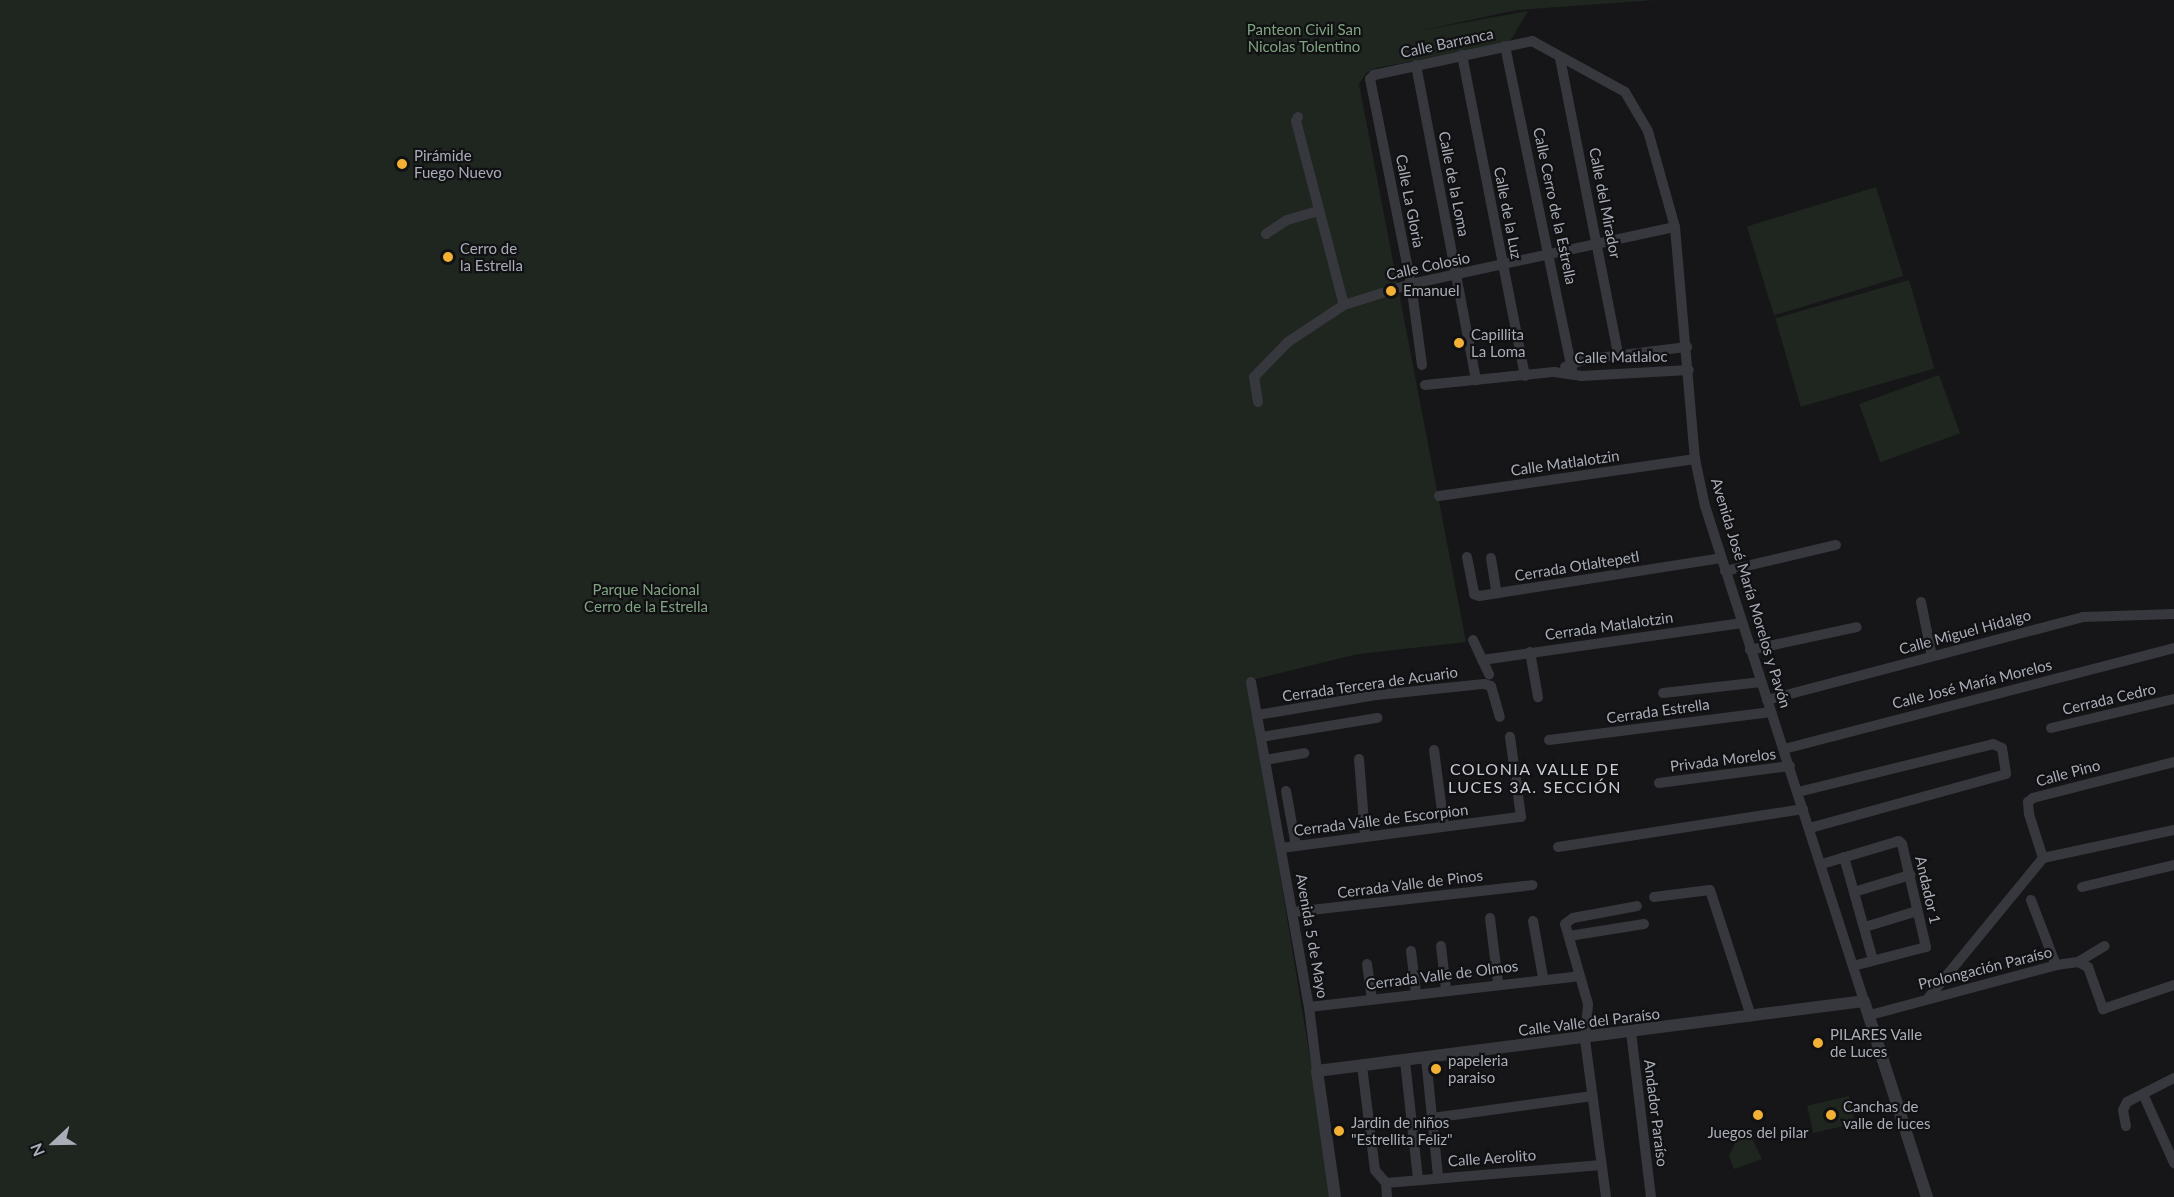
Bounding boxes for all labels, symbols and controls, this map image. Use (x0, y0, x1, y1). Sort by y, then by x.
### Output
park label: Panteon Civil San Nicolas Tolentino (1247, 20, 1361, 55)
street label: Calle Barranca (1399, 24, 1495, 62)
street label: Calle Cerro de la Estrella (1530, 126, 1580, 286)
street label: Calle de la Loma (1435, 130, 1473, 238)
place label: Pirámide Fuego Nuevo (414, 146, 502, 181)
street label: Calle del Mirador (1585, 146, 1625, 260)
street label: Calle La Gloria (1392, 153, 1428, 249)
marker: Pirámide Fuego Nuevo (395, 157, 409, 171)
street label: Calle de la Luz (1490, 165, 1526, 261)
place label: Cerro de la Estrella (460, 239, 523, 274)
street label: Calle Colosio (1384, 248, 1472, 284)
marker: Cerro de la Estrella (441, 250, 455, 264)
place label: Emanuel (1403, 282, 1459, 300)
marker: Emanuel (1384, 284, 1398, 298)
place label: Capillita La Loma (1471, 325, 1525, 360)
marker: Capillita La Loma (1452, 336, 1466, 350)
street label: Calle Matlaloc (1574, 347, 1668, 367)
street label: Calle Matlalotzin (1509, 446, 1621, 480)
street label: Avenida José María Morelos y Pavón (1707, 475, 1795, 711)
street label: Cerrada Otlaltepetl (1513, 547, 1641, 585)
park label: Parque Nacional Cerro de la Estrella (584, 580, 708, 615)
street label: Calle Miguel Hidalgo (1897, 606, 2033, 658)
street label: Cerrada Matlalotzin (1544, 608, 1674, 644)
street label: Calle José María Morelos (1890, 655, 2054, 713)
street label: Cerrada Tercera de Acuario (1281, 663, 1459, 705)
street label: Cerrada Cedro (2060, 679, 2158, 719)
street label: Cerrada Estrella (1605, 695, 1711, 727)
street label: Privada Morelos (1669, 745, 1777, 775)
street label: Calle Pino (2034, 756, 2102, 790)
district label: COLONIA VALLE DE LUCES 3A. SECCIÓN (1448, 759, 1622, 797)
street label: Cerrada Valle de Escorpion (1292, 800, 1470, 840)
street label: Andador 1 (1911, 854, 1945, 926)
street label: Cerrada Valle de Pinos (1336, 866, 1484, 902)
street label: Avenida 5 de Mayo (1292, 872, 1332, 1000)
street label: Prolongación Paraíso (1916, 943, 2054, 993)
street label: Cerrada Valle de Olmos (1364, 957, 1520, 993)
street label: Calle Valle del Paraíso (1517, 1004, 1661, 1040)
place label: PILARES Valle de Luces (1830, 1025, 1923, 1060)
marker: PILARES Valle de Luces (1811, 1036, 1825, 1050)
place label: papeleria paraiso (1448, 1051, 1508, 1086)
street label: Andador Paraíso (1640, 1058, 1672, 1168)
marker: papeleria paraiso (1429, 1062, 1443, 1076)
place label: Canchas de valle de luces (1843, 1097, 1930, 1132)
marker: Juegos del pilar (1751, 1108, 1765, 1122)
marker: Canchas de valle de luces (1824, 1108, 1838, 1122)
north arrow (24, 1113, 84, 1173)
place label: Jardin de niños "Estrellita Feliz" (1351, 1113, 1453, 1148)
marker: Jardin de niños "Estrellita Feliz" (1332, 1124, 1346, 1138)
place label: Juegos del pilar (1707, 1124, 1809, 1142)
text: N (26, 1141, 48, 1159)
street label: Calle Aerolito (1447, 1146, 1537, 1170)

